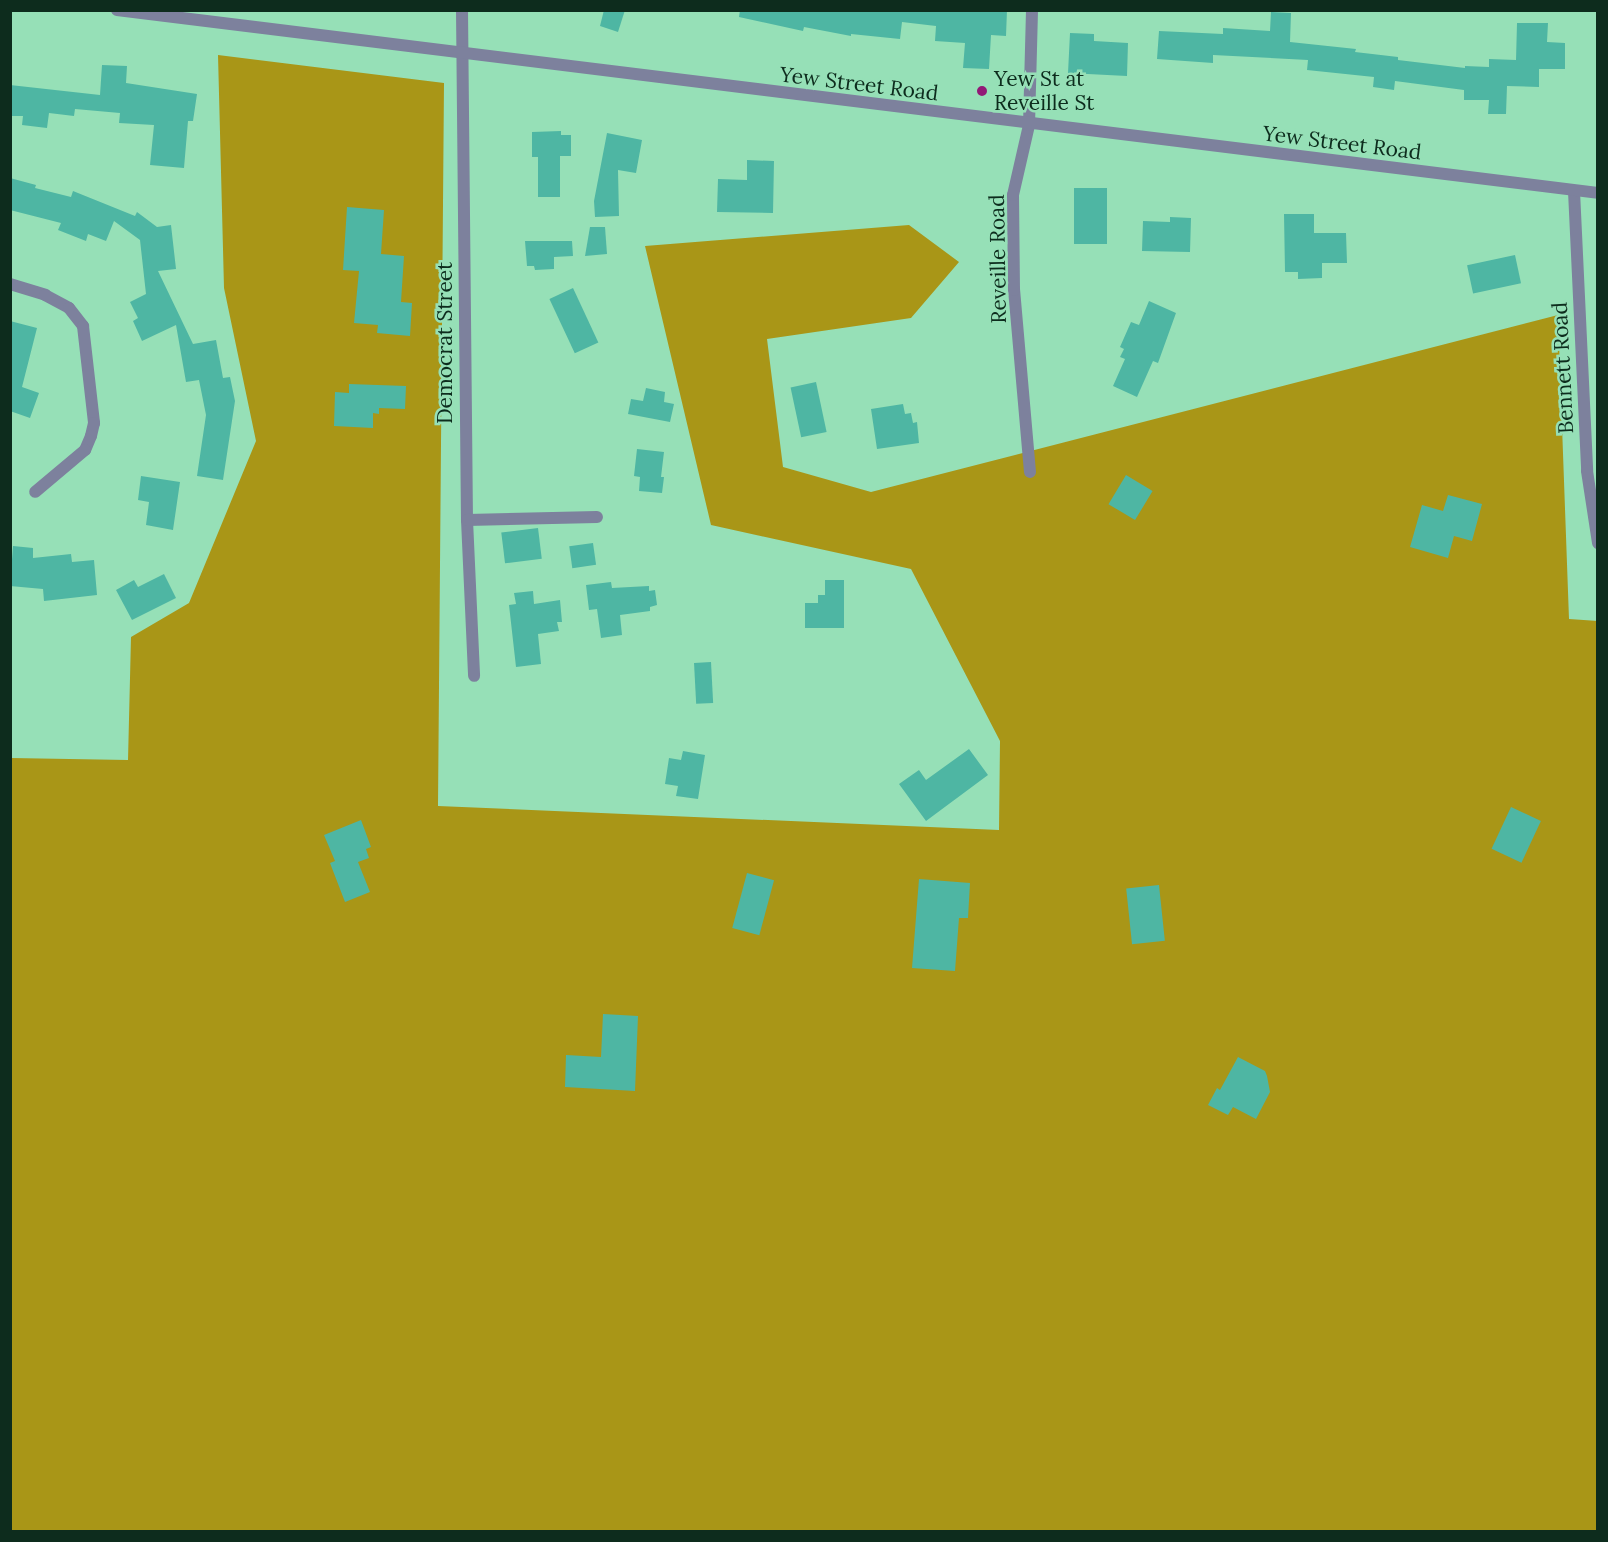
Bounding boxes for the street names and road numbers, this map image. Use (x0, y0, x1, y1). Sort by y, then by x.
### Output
street label: Yew Street Road (778, 62, 940, 106)
street label: Yew Street Road (1261, 121, 1423, 165)
street label: Reveille Road (984, 194, 1012, 324)
street label: Democrat Street (432, 262, 458, 424)
street label: Bennett Road (1547, 301, 1579, 435)

